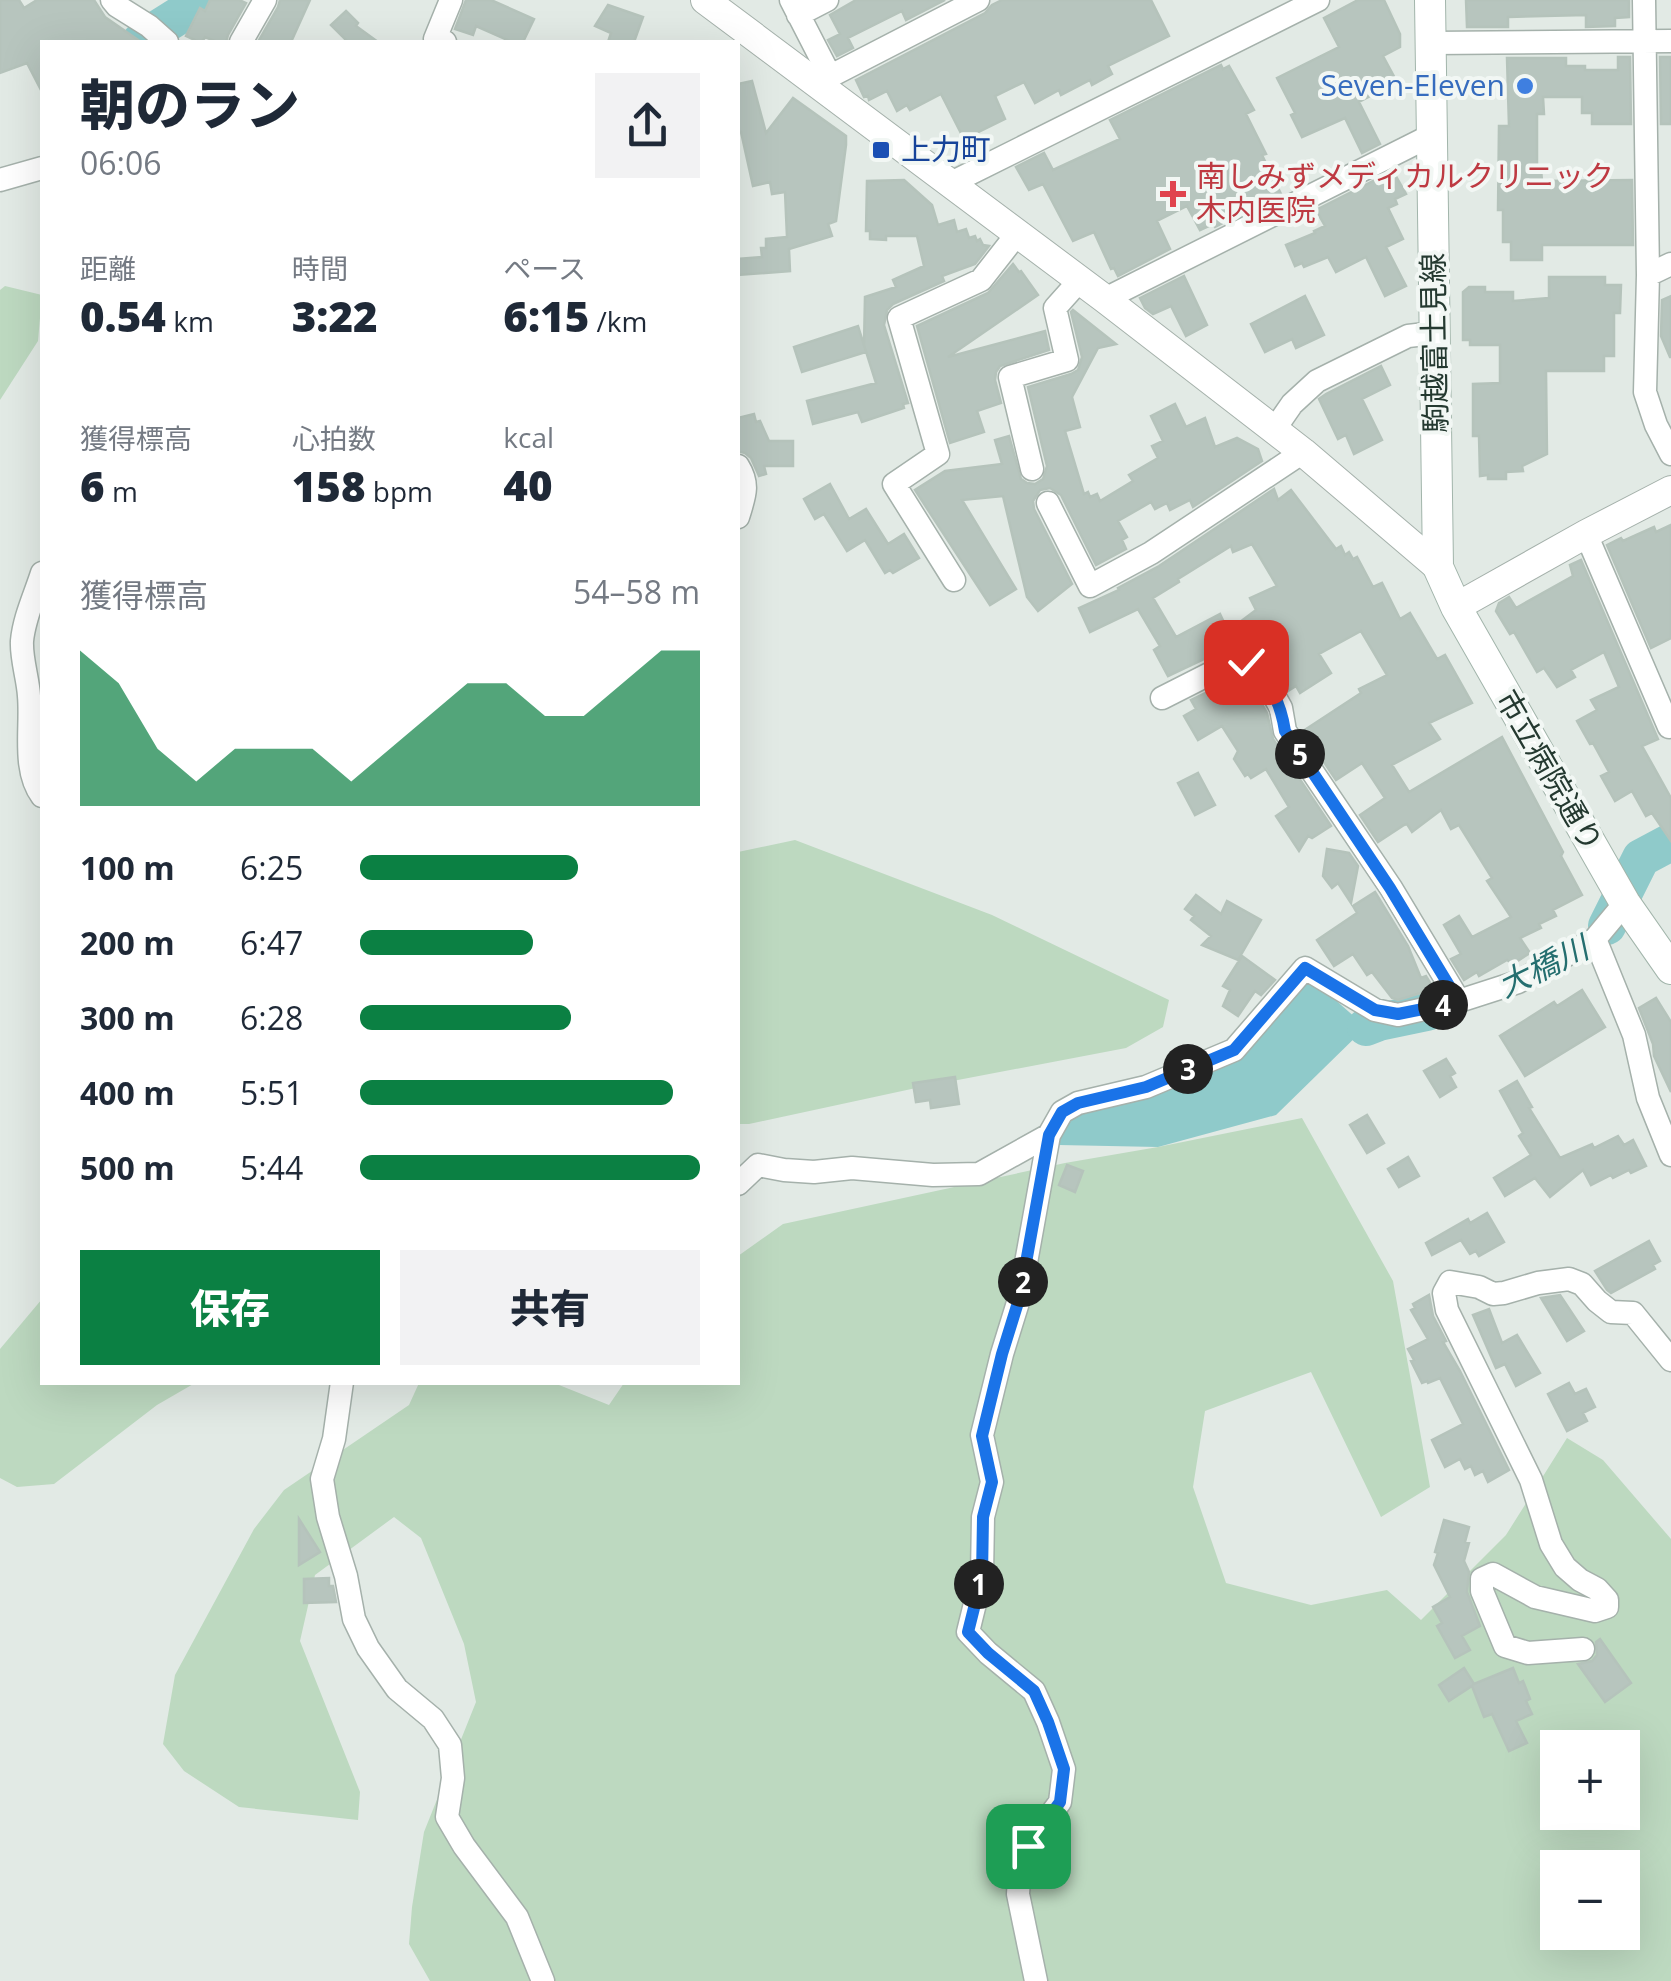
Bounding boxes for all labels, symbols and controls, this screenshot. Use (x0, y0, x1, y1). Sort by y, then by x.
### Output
place label: Seven-Eleven (1321, 64, 1505, 105)
text: 朝のラン (80, 66, 300, 141)
button: share (595, 73, 700, 178)
marker: Seven-Eleven (1514, 75, 1536, 97)
place label: 上力町 (901, 128, 991, 169)
marker: 上力町 (870, 139, 892, 161)
text: 06:06 (80, 141, 162, 184)
place label: 南しみずメディカルクリニック 木内医院 (1196, 155, 1614, 230)
marker: 南しみずメディカルクリニック 木内医院 (1160, 181, 1186, 207)
text: 距離 (80, 249, 136, 287)
text: 時間 (292, 249, 348, 287)
text: ペース (503, 249, 586, 287)
street label: 駒越富士見線 (1411, 253, 1456, 433)
text: 0.54 (80, 287, 166, 344)
text: 3:22 (292, 287, 378, 344)
text: 6:15 (503, 287, 589, 344)
text: km (166, 302, 214, 340)
text: /km (589, 302, 647, 340)
text: kcal (503, 418, 554, 456)
text: 獲得標高 (80, 419, 192, 457)
text: 心拍数 (292, 419, 376, 457)
text: 40 (503, 456, 553, 513)
text: 6 (80, 457, 105, 514)
text: 158 (292, 457, 365, 514)
text: m (105, 472, 138, 510)
text: bpm (365, 472, 433, 510)
text: 54–58 m (573, 570, 700, 613)
text: 獲得標高 (80, 573, 208, 616)
pin (1204, 620, 1289, 705)
icon: check (1219, 635, 1274, 690)
street label: 市立病院通り (1488, 682, 1613, 858)
pin: 5 (1275, 729, 1325, 779)
text: 5 (1292, 735, 1308, 773)
text: 100 m (80, 846, 175, 889)
text: 6:25 (240, 846, 303, 889)
text: 200 m (80, 921, 175, 964)
text: 6:47 (240, 921, 303, 964)
water label: 大橋川 (1490, 924, 1598, 1006)
pin: 4 (1418, 980, 1468, 1030)
text: 4 (1435, 986, 1451, 1024)
text: 300 m (80, 996, 175, 1039)
text: 6:28 (240, 996, 303, 1039)
pin: 3 (1163, 1044, 1213, 1094)
text: 3 (1180, 1050, 1196, 1088)
text: 400 m (80, 1071, 175, 1114)
text: 5:51 (240, 1071, 303, 1114)
text: 500 m (80, 1146, 175, 1189)
text: 5:44 (240, 1146, 303, 1189)
button: 保存 (80, 1250, 380, 1365)
button: 共有 (400, 1250, 700, 1365)
pin: 2 (998, 1257, 1048, 1307)
text: 2 (1015, 1263, 1031, 1301)
pin: 1 (954, 1559, 1004, 1609)
text: 1 (971, 1565, 987, 1603)
map controls (1540, 1730, 1640, 1950)
button: + (1540, 1730, 1640, 1830)
pin (986, 1804, 1071, 1889)
icon: arrive (1001, 1819, 1056, 1874)
button: − (1540, 1850, 1640, 1950)

